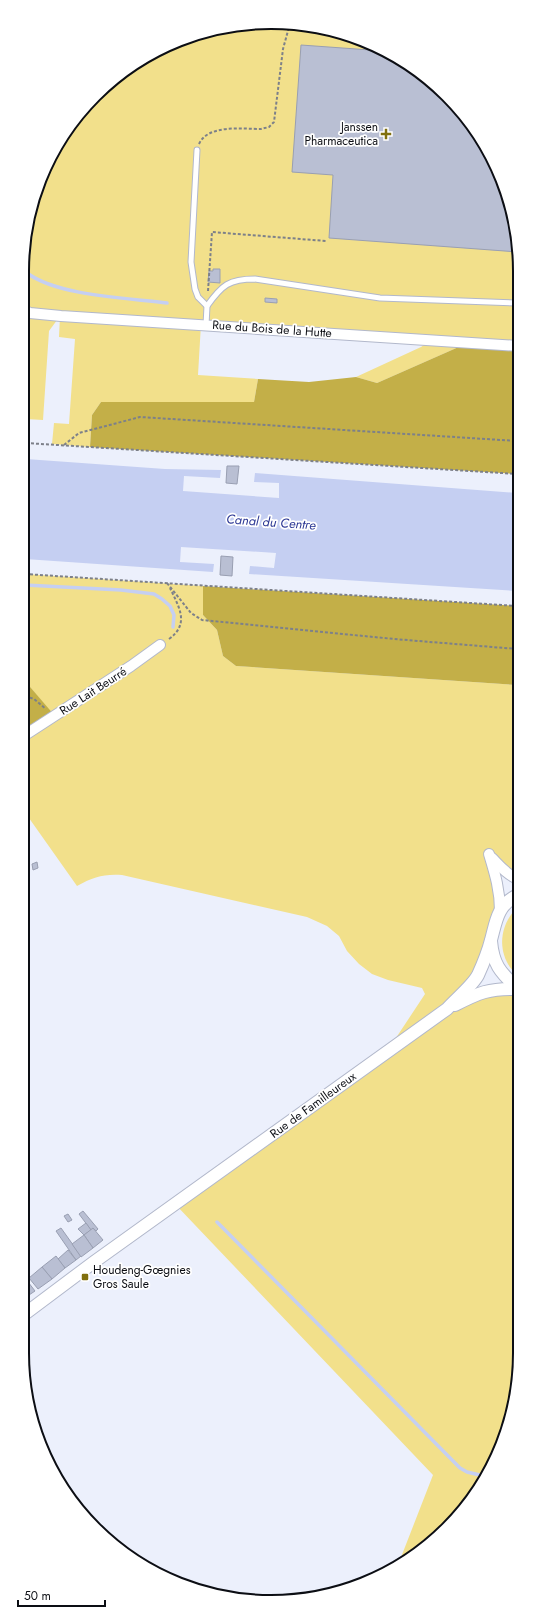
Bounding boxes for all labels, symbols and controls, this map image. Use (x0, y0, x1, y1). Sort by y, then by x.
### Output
place label: Janssen Pharmaceutica (304, 118, 378, 150)
marker: Janssen Pharmaceutica (381, 129, 391, 139)
street label: Rue du Bois de la Hutte (212, 316, 332, 342)
water label: Canal du Centre (226, 509, 317, 535)
street label: Rue Lait Beurré (56, 662, 130, 720)
street label: Rue de Familleureux (266, 1067, 361, 1142)
place label: Houdeng-Gœgnies Gros Saule (93, 1261, 191, 1293)
marker: Houdeng-Gœgnies Gros Saule (80, 1272, 90, 1282)
scale bar (18, 1582, 105, 1608)
text: 50 m (24, 1587, 51, 1605)

